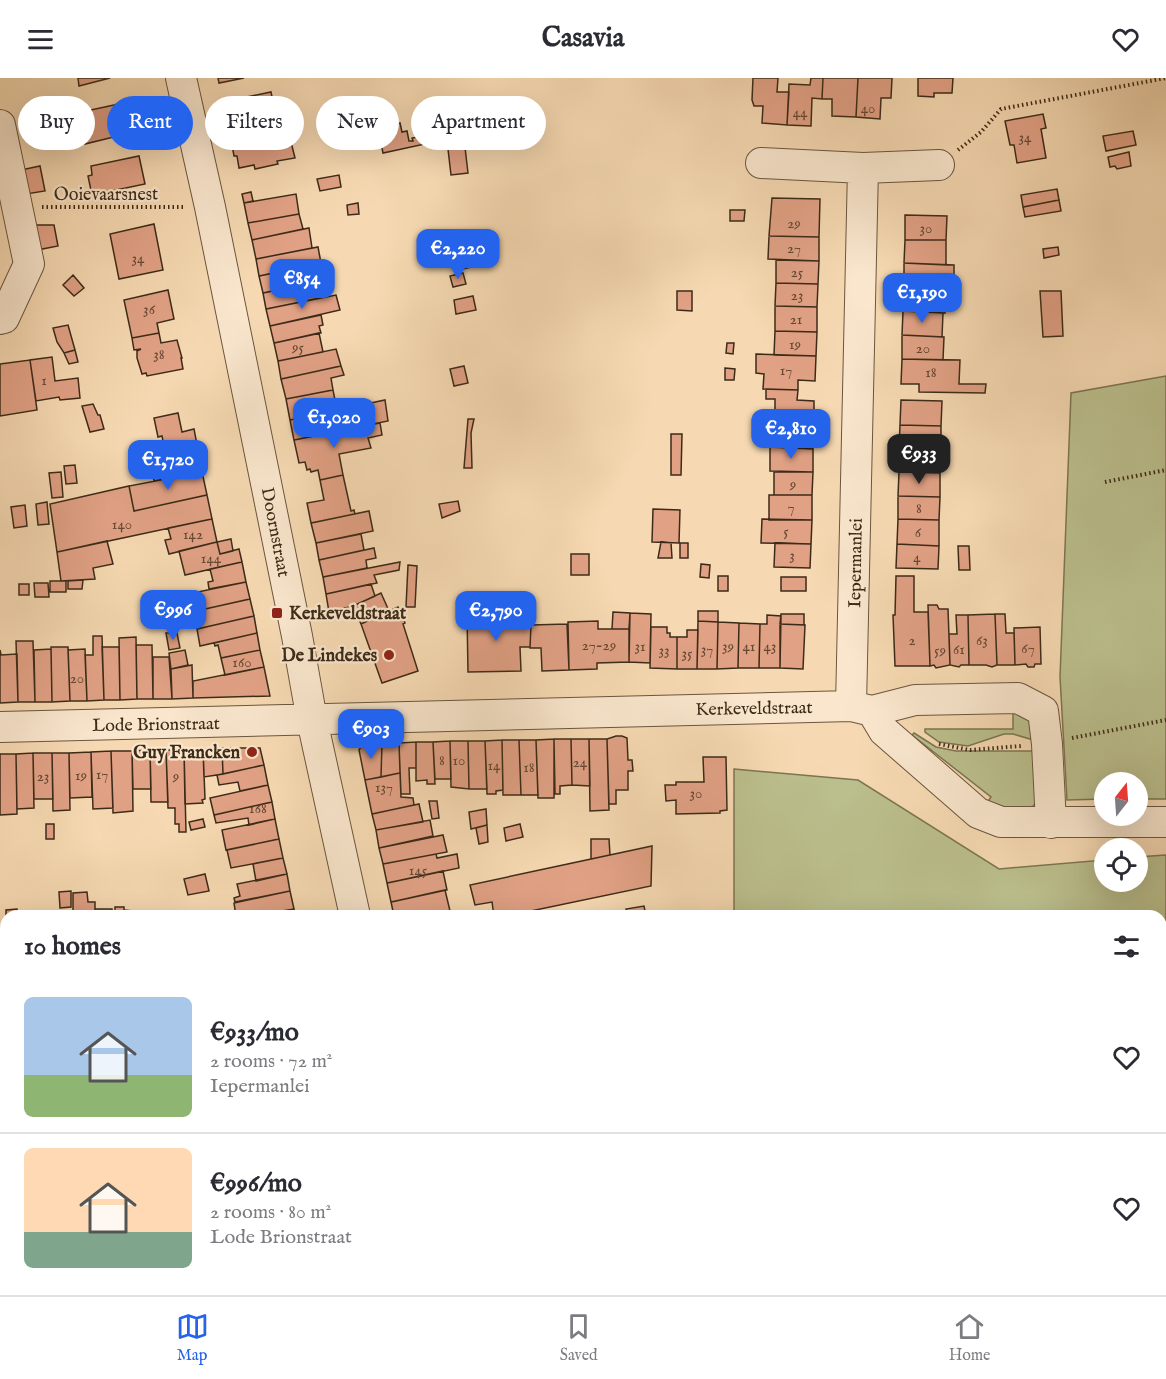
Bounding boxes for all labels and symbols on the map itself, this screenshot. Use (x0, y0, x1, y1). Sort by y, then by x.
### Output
house number: 40 (861, 99, 875, 118)
house number: 44 (793, 103, 808, 122)
house number: 34 (1019, 128, 1032, 147)
street label: Ooievaarsnest (54, 184, 158, 207)
house number: 29 (787, 214, 801, 233)
house number: 30 (920, 219, 932, 238)
pin: €2,220 (409, 229, 507, 280)
house number: 27 (787, 239, 801, 258)
house number: 34 (132, 249, 145, 268)
pin: €854 (266, 259, 338, 310)
house number: 25 (791, 263, 804, 282)
pin: €1,190 (873, 273, 971, 324)
house number: 23 (791, 286, 803, 305)
house number: 36 (143, 300, 156, 319)
house number: 21 (790, 310, 802, 329)
house number: 19 (789, 335, 801, 354)
house number: 95 (291, 338, 305, 357)
house number: 20 (916, 339, 930, 358)
house number: 38 (153, 345, 165, 364)
house number: 17 (780, 361, 792, 380)
house number: 18 (925, 363, 937, 382)
house number: 1 (41, 371, 47, 390)
pin: €1,020 (285, 398, 383, 449)
pin: €2,810 (742, 409, 840, 460)
pin: €933 (883, 434, 955, 485)
pin: €1,720 (119, 440, 217, 491)
house number: 9 (789, 475, 796, 494)
street label: Doornstraat (255, 485, 294, 579)
house number: 7 (787, 498, 795, 517)
house number: 8 (916, 499, 922, 518)
house number: 140 (112, 515, 132, 534)
street label: Iepermanlei (844, 518, 869, 608)
house number: 5 (783, 522, 789, 541)
house number: 6 (915, 523, 922, 542)
house number: 142 (183, 525, 203, 544)
house number: 3 (789, 546, 795, 565)
house number: 4 (913, 548, 921, 567)
house number: 144 (201, 549, 222, 568)
pin: €996 (137, 590, 209, 641)
pin: €2,790 (447, 591, 545, 642)
place label: Kerkeveldstraat (289, 603, 407, 626)
marker: Kerkeveldstraat (270, 606, 284, 620)
house number: 2 (908, 631, 916, 650)
house number: 63 (976, 631, 988, 650)
house number: 27-29 (582, 636, 616, 655)
house number: 31 (634, 637, 646, 656)
house number: 39 (722, 637, 734, 656)
house number: 41 (743, 637, 755, 656)
house number: 43 (764, 637, 776, 656)
house number: 67 (1021, 639, 1035, 658)
house number: 37 (701, 640, 713, 659)
house number: 61 (953, 640, 965, 659)
house number: 33 (658, 641, 670, 660)
house number: 59 (934, 641, 946, 660)
house number: 35 (681, 644, 693, 663)
place label: De Lindekes (281, 645, 378, 668)
marker: De Lindekes (382, 648, 396, 662)
house number: 160 (232, 653, 252, 672)
house number: 20 (70, 669, 84, 688)
street label: Kerkeveldstraat (695, 697, 813, 722)
pin: €903 (335, 709, 407, 760)
street label: Lode Brionstraat (92, 713, 220, 738)
place label: Guy Francken (133, 742, 240, 765)
marker: Guy Francken (245, 745, 259, 759)
house number: 8 (439, 751, 445, 770)
house number: 10 (453, 751, 465, 770)
house number: 24 (573, 753, 588, 772)
house number: 14 (488, 756, 501, 775)
house number: 18 (523, 758, 535, 777)
house number: 17 (96, 765, 108, 784)
house number: 19 (75, 766, 87, 785)
house number: 23 (37, 767, 49, 786)
house number: 9 (172, 767, 179, 786)
north arrow (1094, 772, 1148, 826)
house number: 137 (375, 778, 393, 797)
house number: 30 (690, 784, 702, 803)
house number: 168 (249, 799, 267, 818)
house number: 145 (409, 861, 428, 880)

